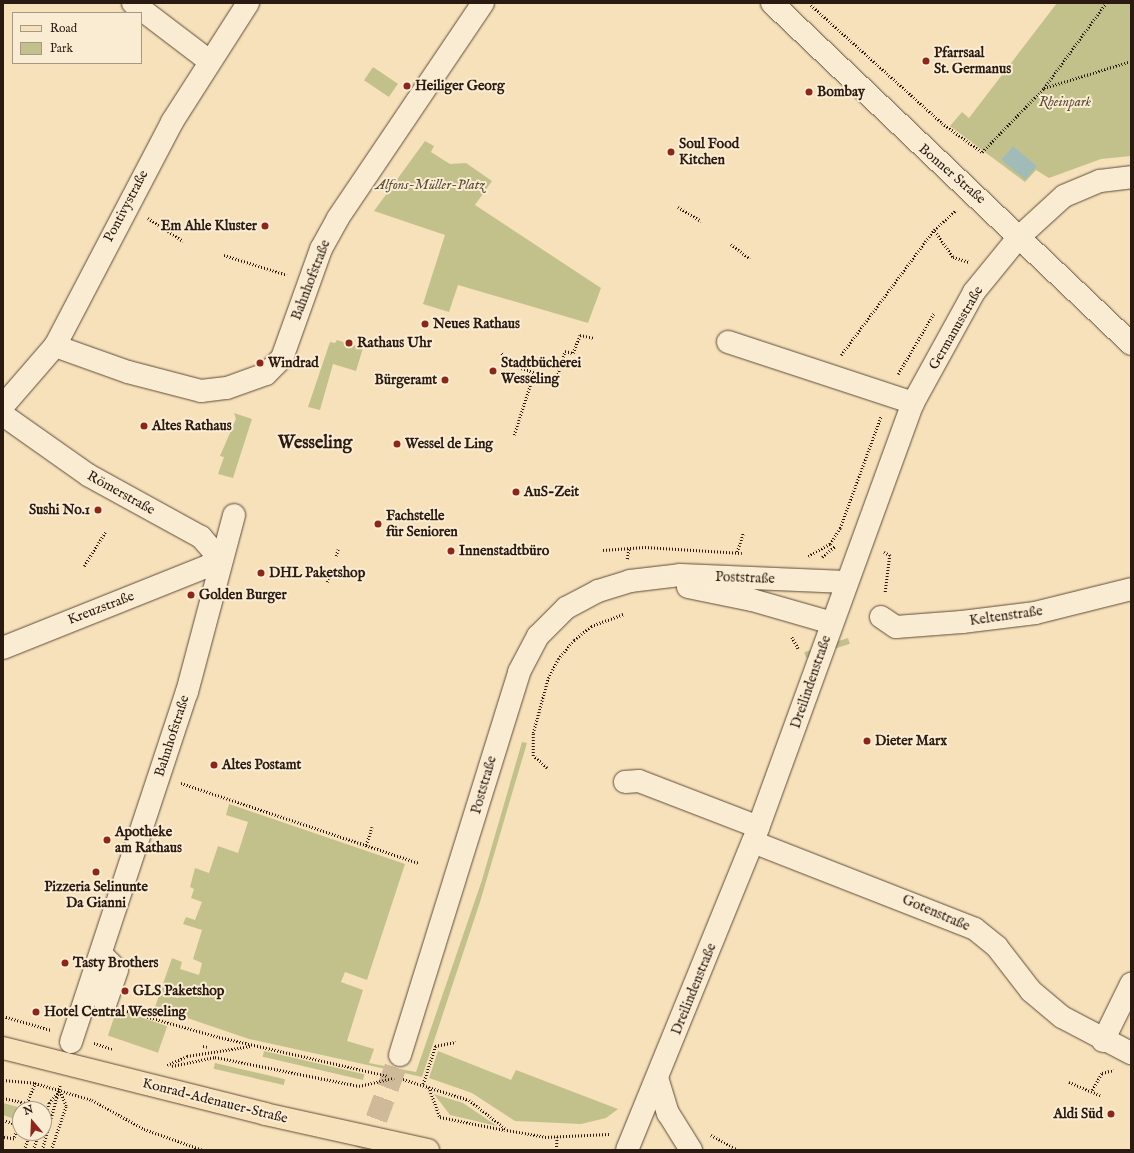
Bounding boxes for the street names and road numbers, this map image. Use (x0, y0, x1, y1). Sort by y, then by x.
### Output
street label: Bonner Straße (915, 140, 989, 208)
street label: Pontivystraße (100, 167, 152, 245)
street label: Bahnhofstraße (288, 237, 334, 323)
street label: Germanusstraße (925, 283, 987, 373)
street label: Römerstraße (84, 467, 158, 519)
street label: Poststraße (715, 569, 775, 587)
street label: Kreuzstraße (65, 588, 137, 628)
street label: Keltenstraße (968, 603, 1044, 629)
street label: Dreilindenstraße (787, 633, 835, 731)
street label: Bahnhofstraße (151, 693, 193, 779)
street label: Poststraße (468, 754, 500, 816)
street label: Gotenstraße (900, 891, 972, 935)
street label: Dreilindenstraße (668, 941, 720, 1037)
street label: Konrad-Adenauer-Straße (141, 1075, 289, 1127)

